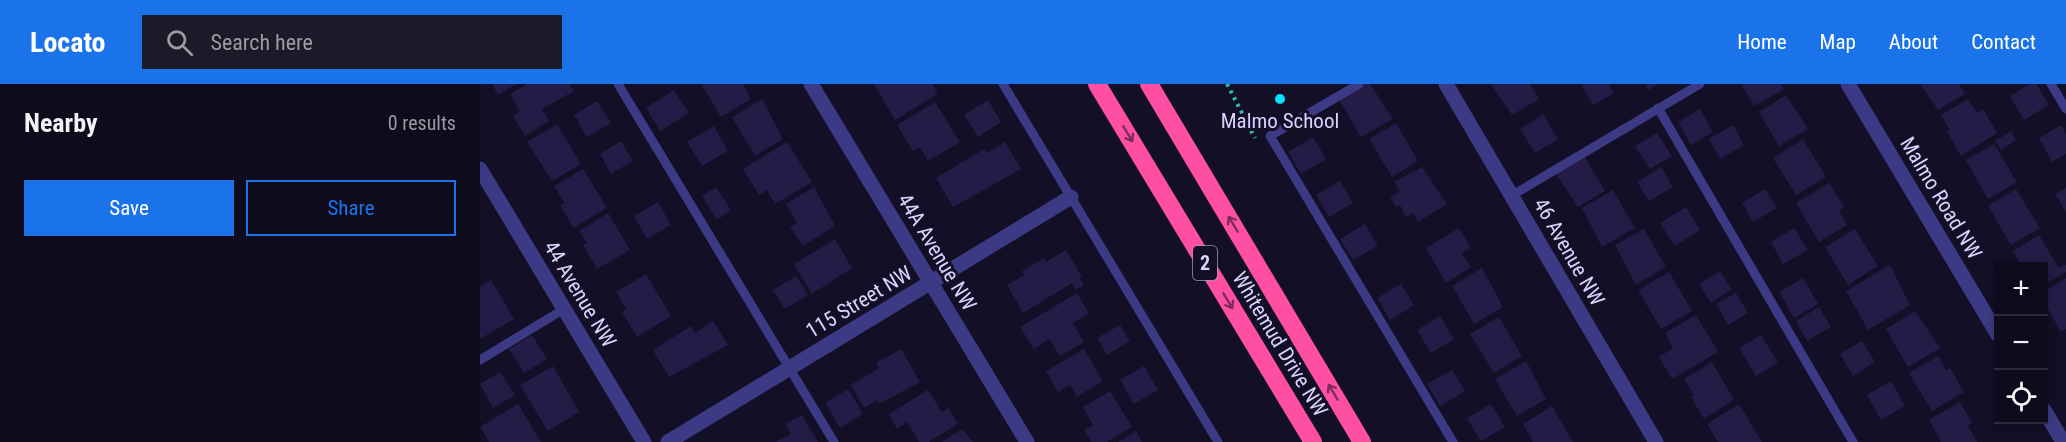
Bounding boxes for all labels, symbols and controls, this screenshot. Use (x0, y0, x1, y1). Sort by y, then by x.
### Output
search box (142, 15, 562, 69)
text: Locato (30, 26, 106, 59)
icon: search (163, 26, 196, 59)
text: Search here (211, 30, 313, 55)
text: Home (1737, 30, 1787, 54)
text: Map (1820, 30, 1856, 54)
text: About (1889, 30, 1938, 54)
text: Contact (1971, 30, 2036, 54)
marker: Malmo School (1273, 92, 1287, 106)
text: Nearby (24, 108, 98, 138)
place label: Malmo School (1221, 109, 1339, 133)
text: 0 results (388, 111, 456, 135)
one-way arrow (1122, 125, 1134, 142)
street label: Malmo Road NW (1895, 133, 1987, 263)
button: Save (24, 180, 234, 236)
button: Share (246, 180, 456, 236)
street label: 44A Avenue NW (893, 189, 981, 315)
street label: 46 Avenue NW (1529, 194, 1609, 310)
one-way arrow (1226, 216, 1238, 233)
street label: 44 Avenue NW (539, 236, 621, 352)
road number: 2 (1193, 246, 1217, 280)
street label: 115 Street NW (802, 261, 916, 343)
map controls (1994, 262, 2048, 424)
button: + (1994, 262, 2048, 316)
street label: Whitemud Drive NW (1227, 268, 1333, 420)
one-way arrow (1223, 292, 1235, 309)
button: − (1994, 316, 2048, 370)
button: locate (1994, 370, 2048, 424)
one-way arrow (1326, 384, 1338, 401)

